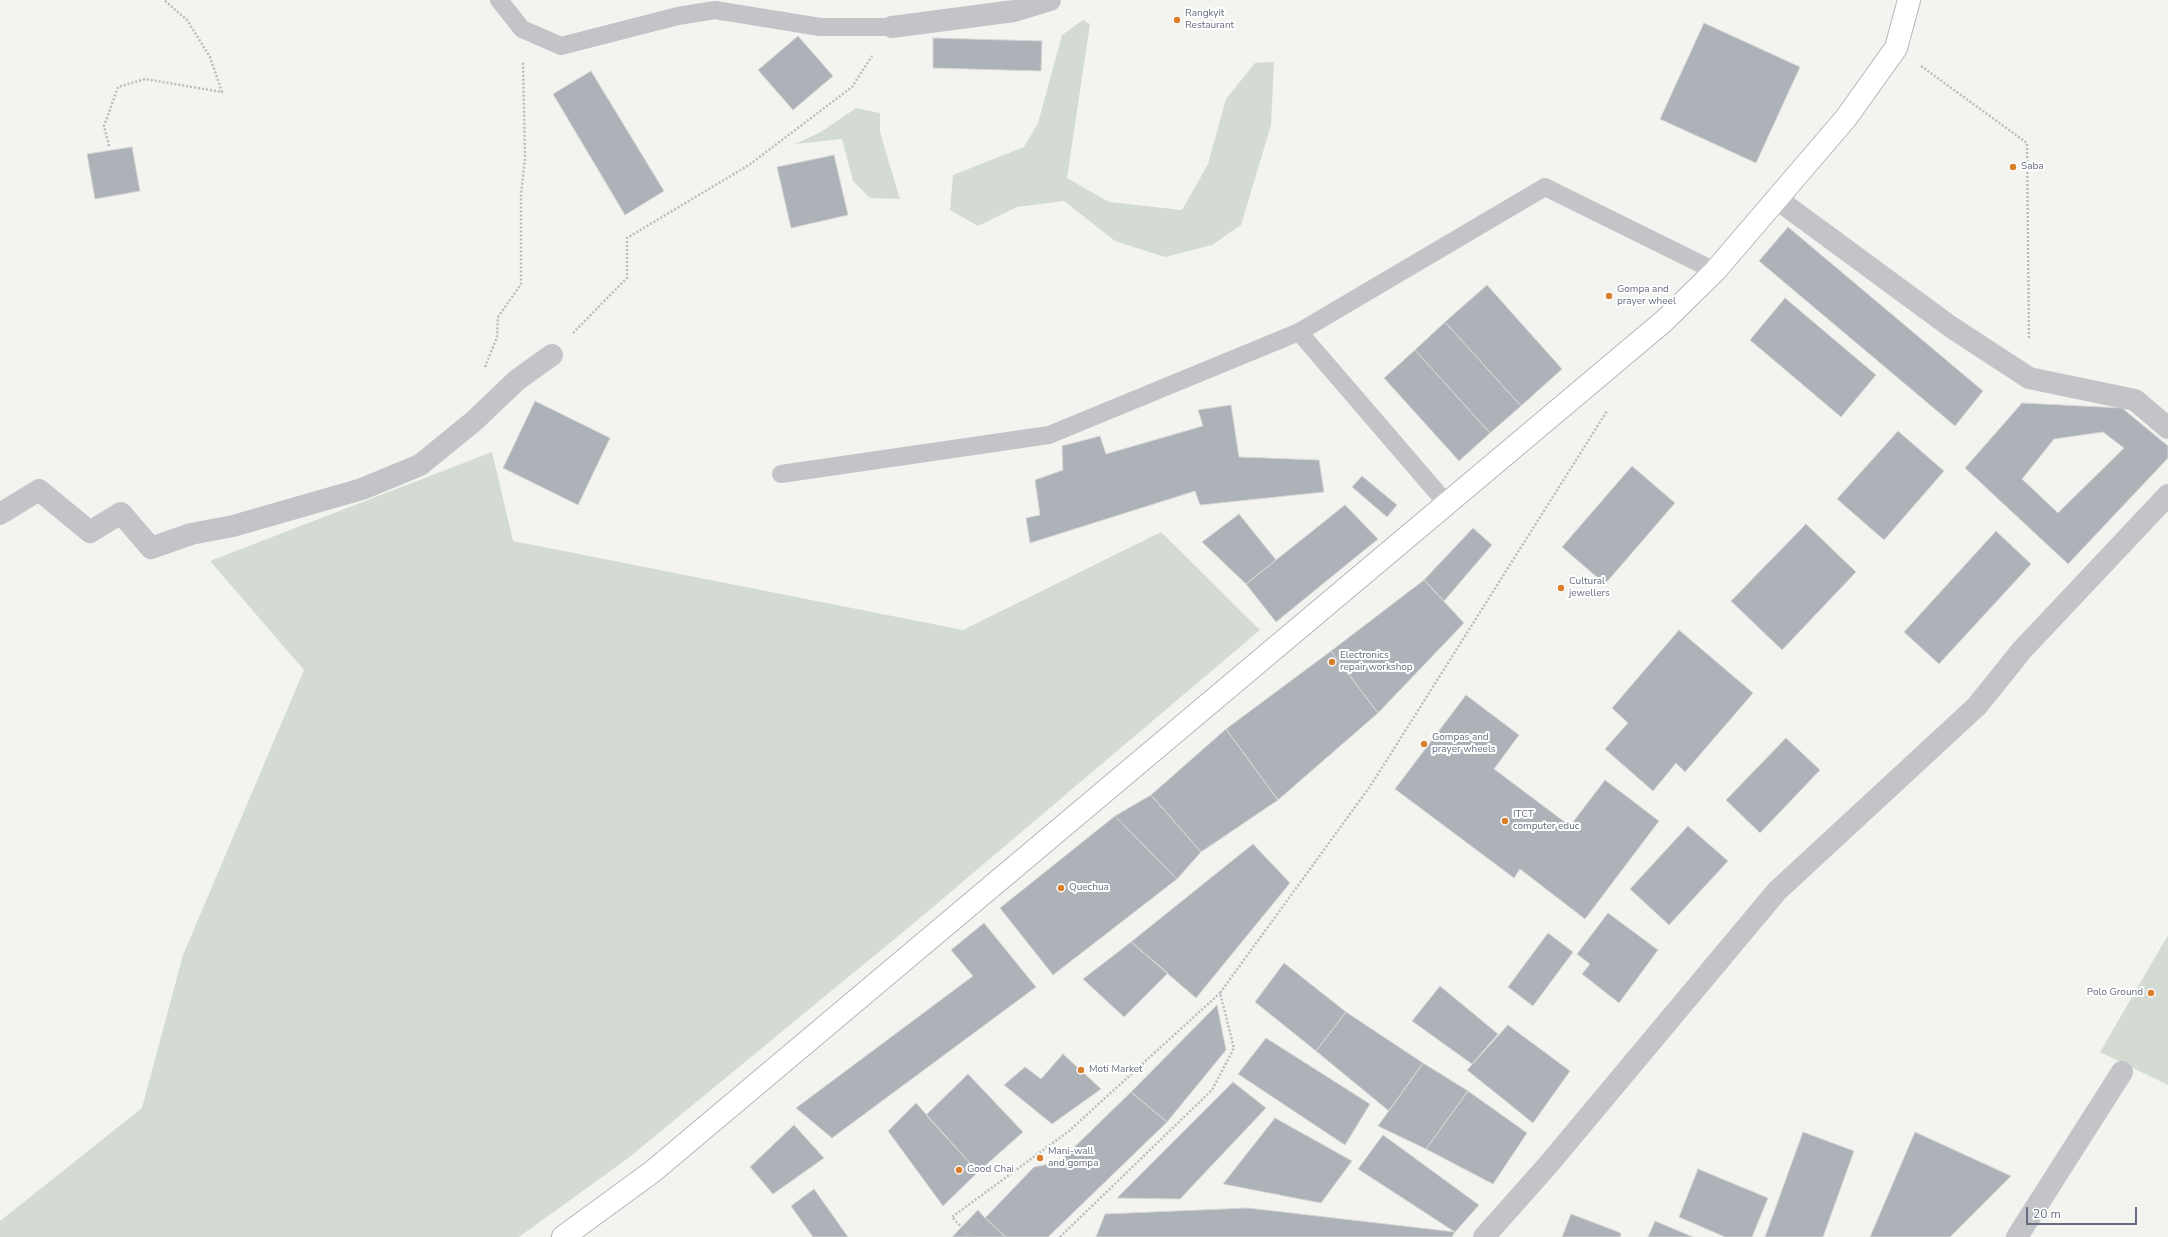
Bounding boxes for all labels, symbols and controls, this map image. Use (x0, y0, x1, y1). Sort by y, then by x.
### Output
place label: Rangkyit Restaurant (1185, 8, 1234, 32)
marker: Rangkyit Restaurant (1172, 15, 1182, 25)
place label: Saba (2021, 161, 2044, 173)
marker: Saba (2008, 162, 2018, 172)
place label: Gompa and prayer wheel (1617, 284, 1676, 308)
marker: Gompa and prayer wheel (1604, 291, 1614, 301)
place label: Cultural jewellers (1569, 576, 1610, 600)
marker: Cultural jewellers (1556, 583, 1566, 593)
place label: Electronics repair workshop (1340, 650, 1413, 674)
marker: Electronics repair workshop (1327, 657, 1337, 667)
place label: Gompas and prayer wheels (1432, 732, 1496, 756)
marker: Gompas and prayer wheels (1419, 739, 1429, 749)
place label: ITCT computer educ (1513, 809, 1579, 832)
marker: ITCT computer educ (1500, 816, 1510, 826)
place label: Quechua (1069, 882, 1109, 894)
marker: Quechua (1056, 883, 1066, 893)
place label: Polo Ground (2087, 987, 2143, 999)
marker: Polo Ground (2146, 988, 2156, 998)
place label: Moti Market (1089, 1064, 1143, 1076)
marker: Moti Market (1076, 1065, 1086, 1075)
place label: Mani-wall and gompa (1048, 1146, 1098, 1170)
marker: Mani-wall and gompa (1035, 1153, 1045, 1163)
place label: Good Chai (967, 1164, 1014, 1176)
marker: Good Chai (954, 1165, 964, 1175)
scale bar (2028, 1199, 2139, 1225)
text: 20 m (2033, 1206, 2061, 1222)

